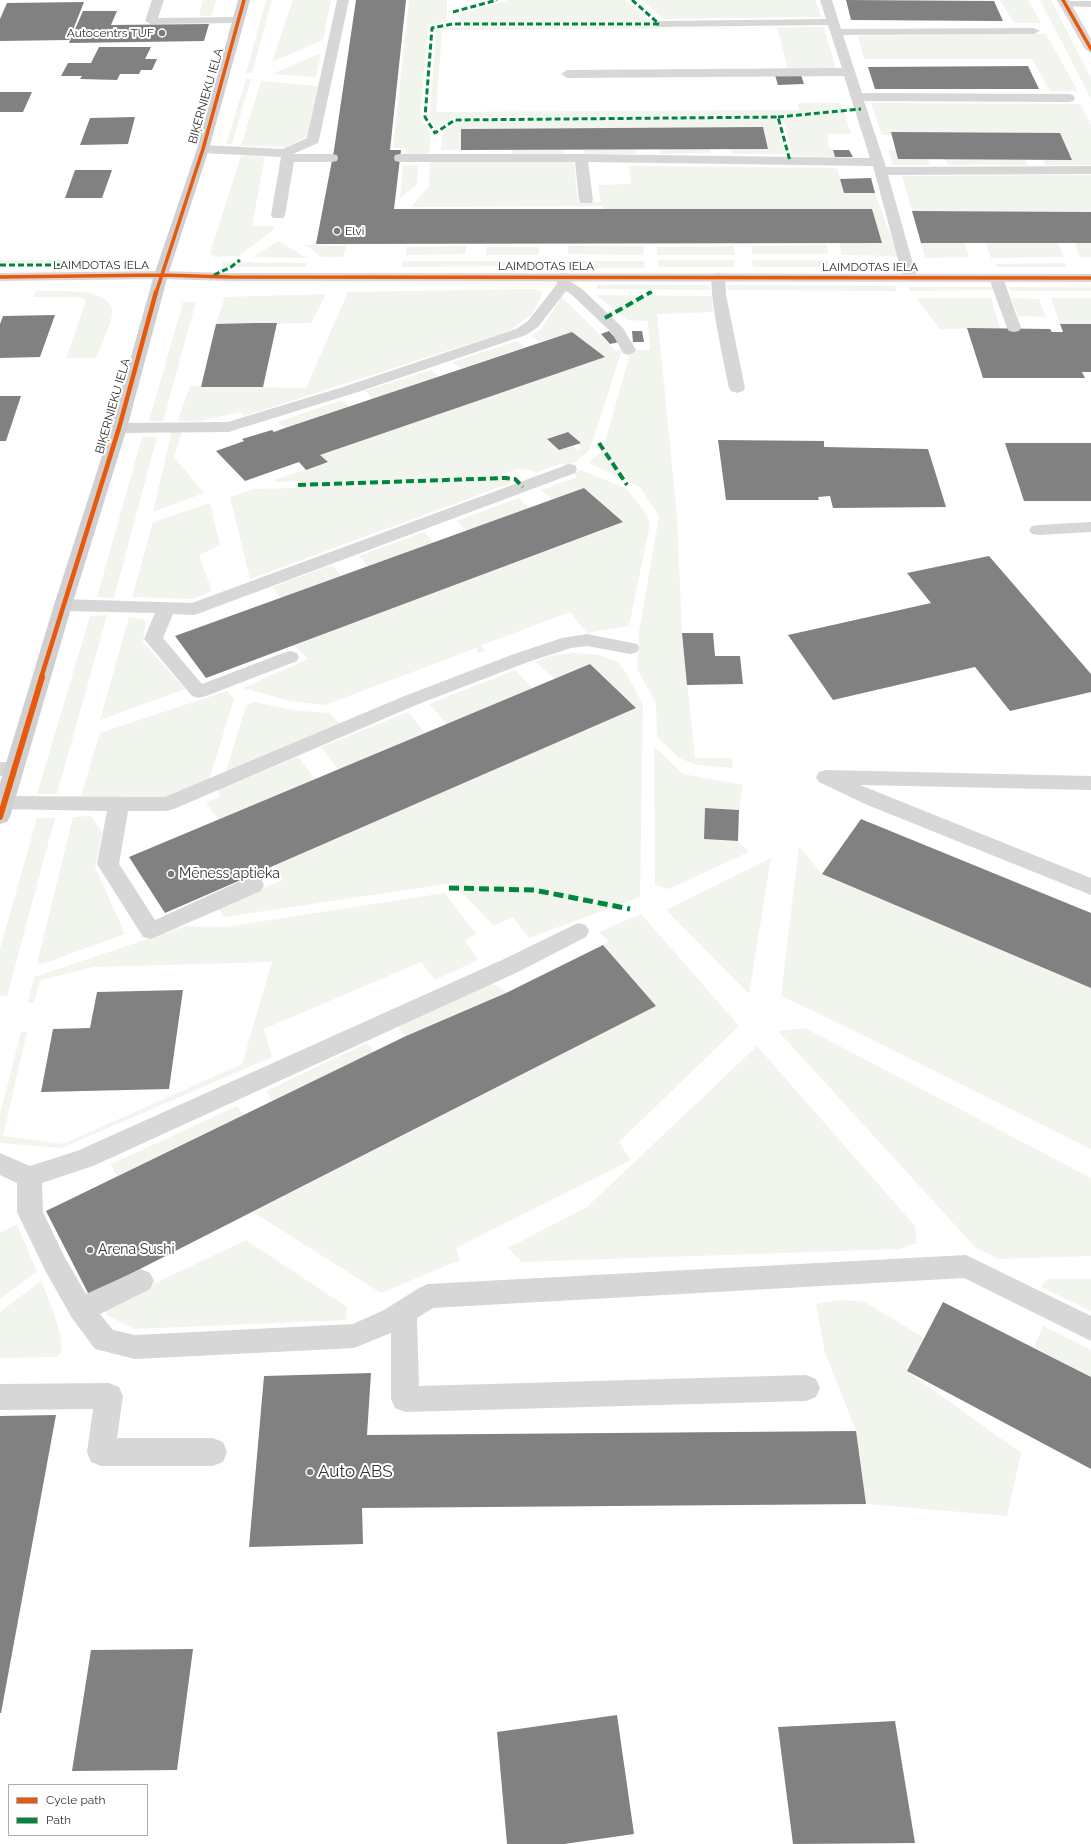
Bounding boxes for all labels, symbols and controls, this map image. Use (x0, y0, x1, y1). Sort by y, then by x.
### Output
place label: Autocentrs TUF (67, 26, 154, 40)
marker: Autocentrs TUF (157, 28, 167, 38)
street label: BIĶERNIEKU IELA (185, 47, 227, 145)
place label: Elvi (345, 224, 364, 238)
marker: Elvi (332, 226, 342, 236)
street label: LAIMDOTAS IELA (53, 258, 149, 272)
street label: LAIMDOTAS IELA (498, 259, 594, 273)
street label: LAIMDOTAS IELA (822, 260, 918, 274)
street label: BIĶERNIEKU IELA (92, 357, 134, 455)
place label: Mēness aptieka (179, 866, 280, 882)
marker: Mēness aptieka (166, 869, 176, 879)
place label: Arena Sushi (98, 1242, 175, 1258)
marker: Arena Sushi (85, 1245, 95, 1255)
place label: Auto ABS (318, 1462, 393, 1482)
marker: Auto ABS (305, 1467, 315, 1477)
legend (8, 1784, 148, 1836)
text: Cycle path (46, 1793, 105, 1807)
text: Path (46, 1813, 71, 1827)

